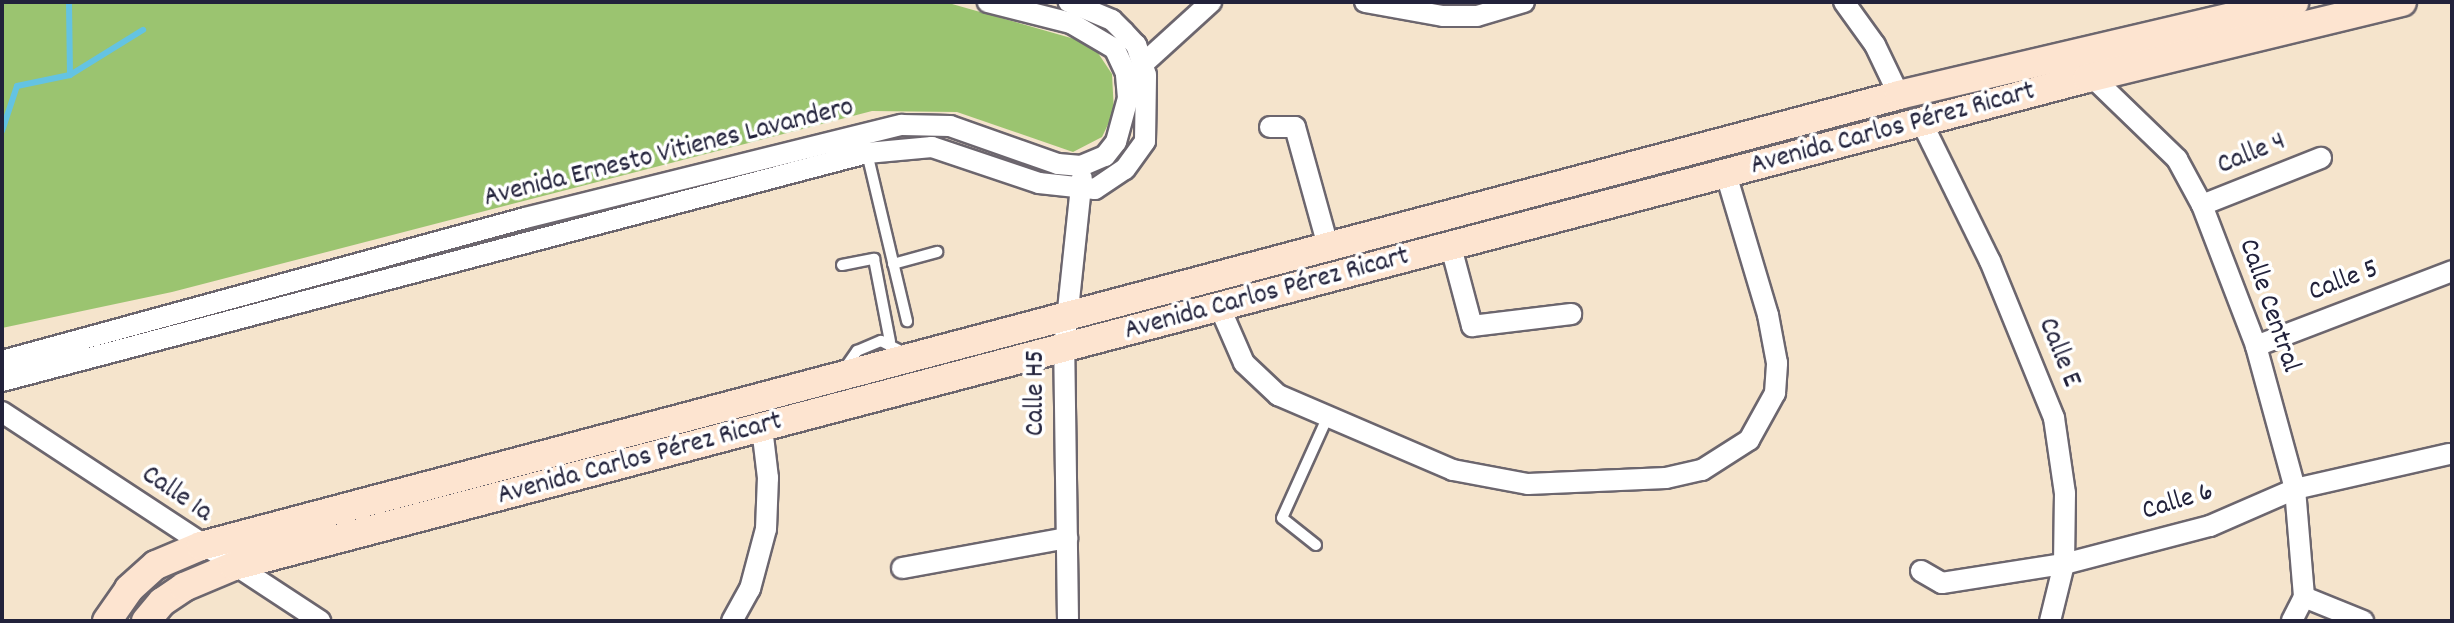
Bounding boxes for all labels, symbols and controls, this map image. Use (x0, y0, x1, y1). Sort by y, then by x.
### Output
street label: Avenida Carlos Pérez Ricart (1747, 76, 2039, 184)
street label: Avenida Ernesto Vitienes Lavandero (481, 92, 857, 216)
street label: Calle 4 (2213, 126, 2291, 184)
street label: Calle Central (2230, 235, 2306, 377)
street label: Avenida Carlos Pérez Ricart (1121, 241, 1413, 349)
street label: Calle 5 (2304, 253, 2384, 311)
street label: Calle E (2029, 313, 2087, 393)
street label: Calle H5 (1020, 350, 1054, 436)
street label: Avenida Carlos Pérez Ricart (494, 406, 786, 514)
street label: Calle 1a (134, 459, 218, 531)
street label: Calle 6 (2138, 476, 2218, 530)

